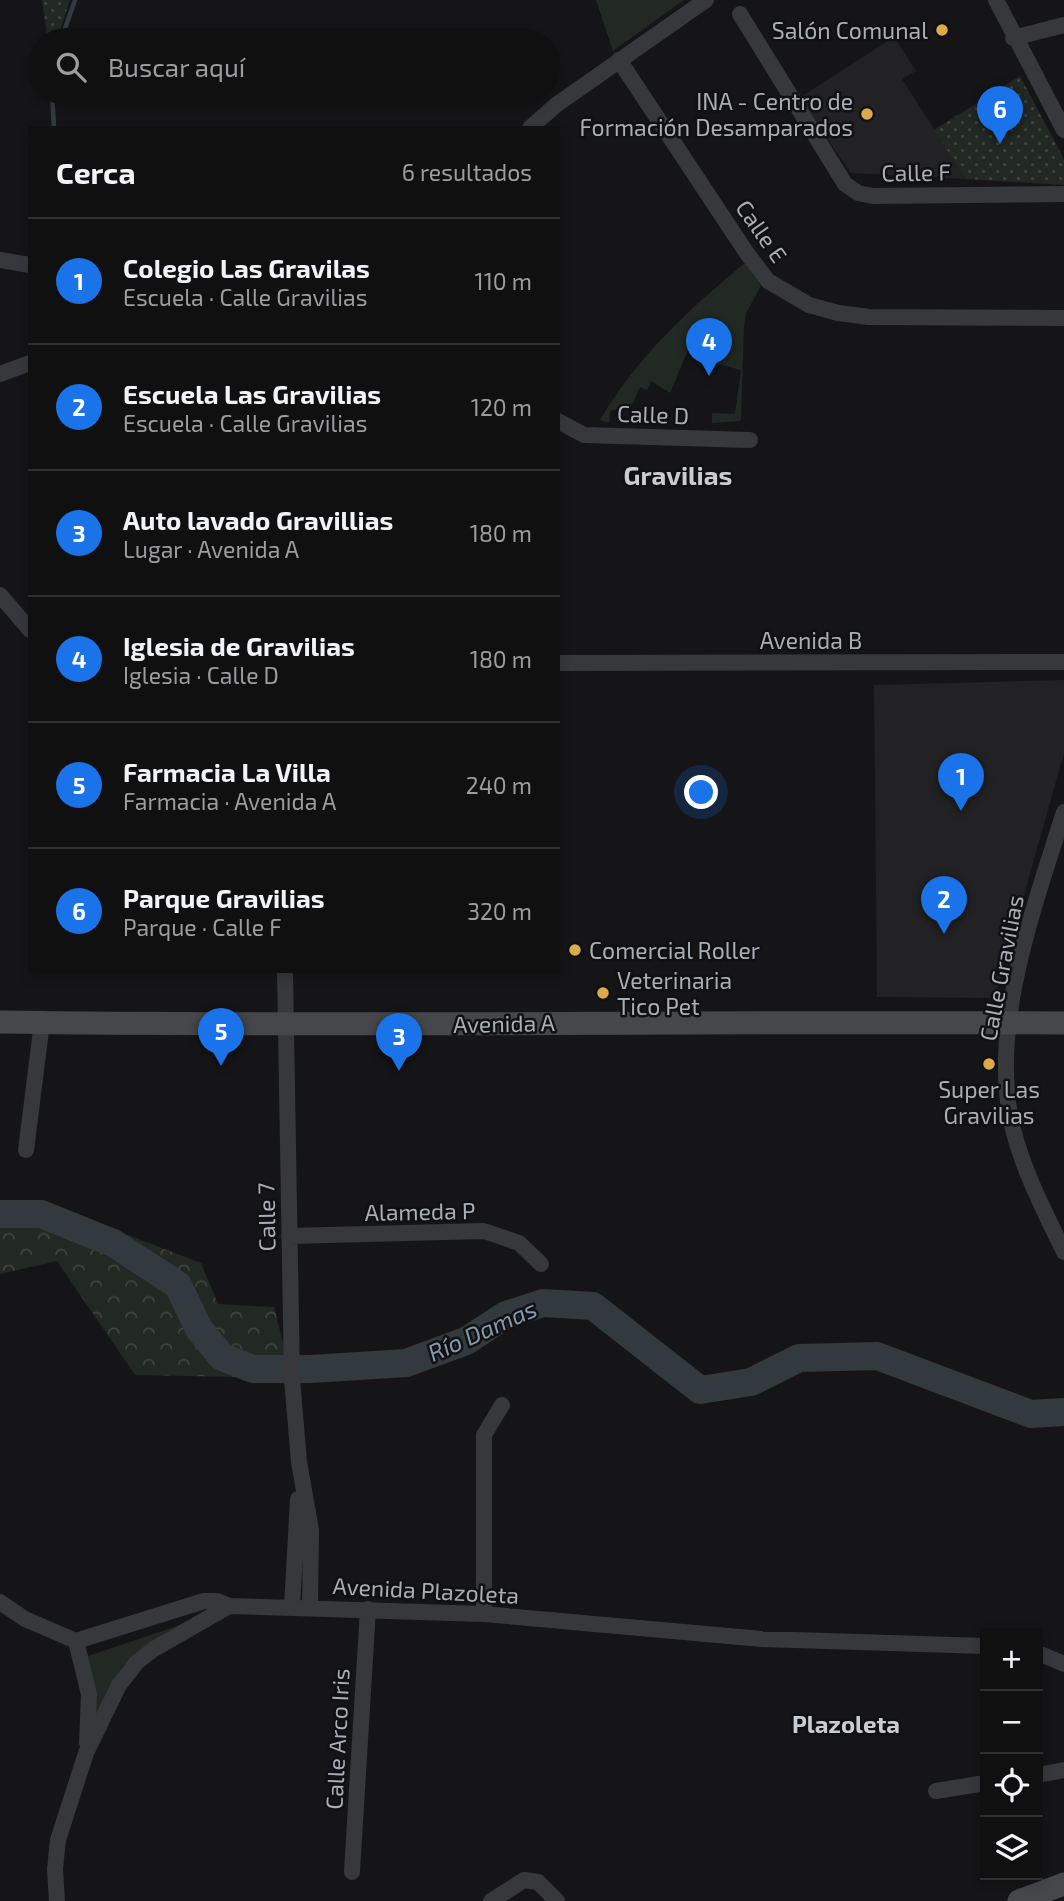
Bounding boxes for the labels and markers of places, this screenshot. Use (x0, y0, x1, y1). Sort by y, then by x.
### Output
place label: Salón Comunal (772, 16, 928, 44)
marker: Salón Comunal (934, 22, 950, 38)
pin: 6 (977, 86, 1023, 144)
place label: INA - Centro de Formación Desamparados (580, 87, 853, 141)
marker: INA - Centro de Formación Desamparados (859, 106, 875, 122)
pin: 4 (686, 318, 732, 376)
pin: 1 (938, 753, 984, 811)
pin: 2 (921, 876, 967, 934)
place label: Comercial Roller (589, 936, 760, 964)
marker: Comercial Roller (567, 942, 583, 958)
place label: Veterinaria Tico Pet (617, 966, 732, 1020)
marker: Veterinaria Tico Pet (595, 985, 611, 1001)
pin: 5 (198, 1008, 244, 1066)
pin: 3 (376, 1013, 422, 1071)
marker: Super Las Gravilias (981, 1056, 997, 1072)
place label: Super Las Gravilias (938, 1075, 1040, 1129)

